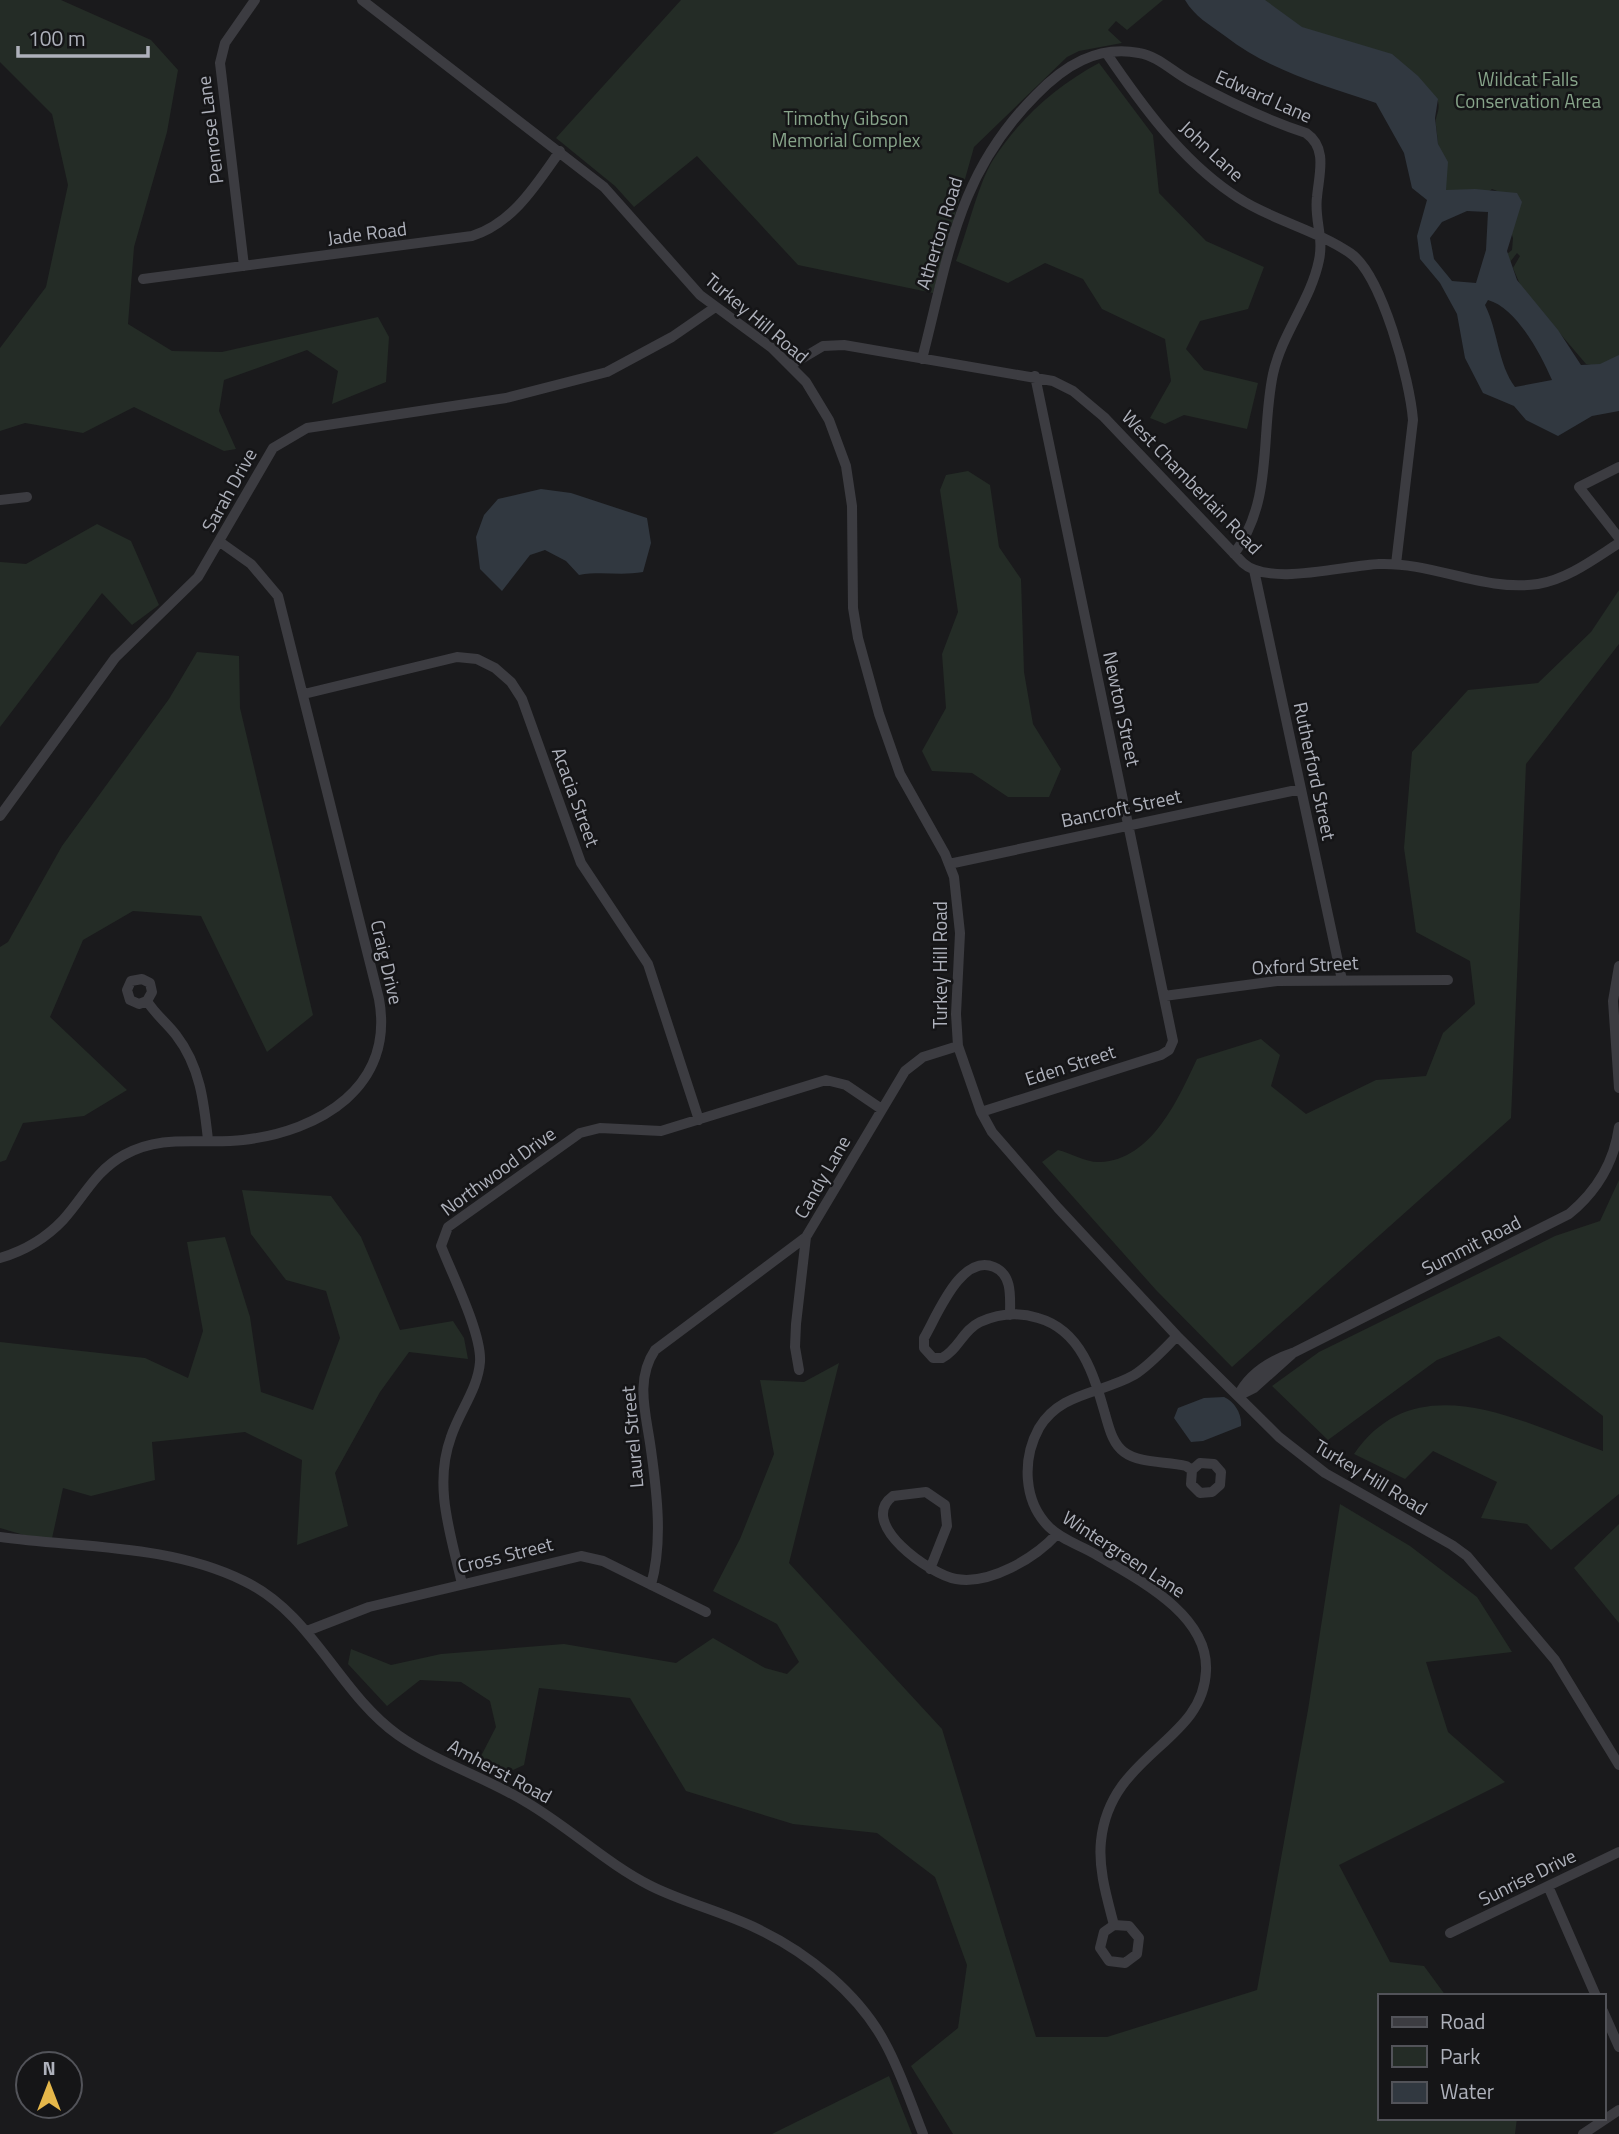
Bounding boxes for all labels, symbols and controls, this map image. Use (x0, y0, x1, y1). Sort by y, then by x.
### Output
scale bar (18, 14, 147, 58)
text: 100 m (28, 22, 85, 54)
street label: Edward Lane (1211, 61, 1317, 130)
park label: Wildcat Falls Conservation Area (1455, 64, 1601, 115)
street label: Penrose Lane (189, 74, 231, 186)
park label: Timothy Gibson Memorial Complex (772, 103, 921, 154)
street label: John Lane (1174, 113, 1251, 188)
street label: Atherton Road (908, 173, 969, 293)
street label: Jade Road (325, 213, 408, 252)
street label: Turkey Hill Road (699, 265, 816, 370)
street label: West Chamberlain Road (1115, 403, 1269, 561)
street label: Sarah Drive (194, 443, 264, 537)
street label: Newton Street (1096, 649, 1149, 769)
street label: Rutherford Street (1287, 699, 1344, 843)
street label: Acacia Street (545, 743, 608, 851)
street label: Bancroft Street (1058, 781, 1184, 834)
street label: Turkey Hill Road (925, 901, 954, 1029)
street label: Craig Drive (364, 917, 411, 1007)
street label: Oxford Street (1251, 947, 1359, 982)
street label: Eden Street (1021, 1036, 1119, 1093)
street label: Northwood Drive (434, 1119, 561, 1222)
street label: Candy Lane (786, 1130, 857, 1224)
street label: Summit Road (1416, 1207, 1526, 1282)
street label: Laurel Street (613, 1385, 650, 1489)
street label: Turkey Hill Road (1309, 1431, 1433, 1522)
street label: Wintergreen Lane (1057, 1503, 1192, 1604)
street label: Cross Street (454, 1529, 556, 1580)
street label: Amherst Road (443, 1731, 558, 1810)
street label: Sunrise Drive (1473, 1840, 1581, 1913)
legend (1378, 1994, 1605, 2120)
text: Road (1440, 2005, 1485, 2037)
text: Park (1440, 2040, 1480, 2072)
north arrow (14, 2050, 84, 2120)
text: N (42, 2053, 56, 2082)
text: Water (1440, 2075, 1494, 2107)

